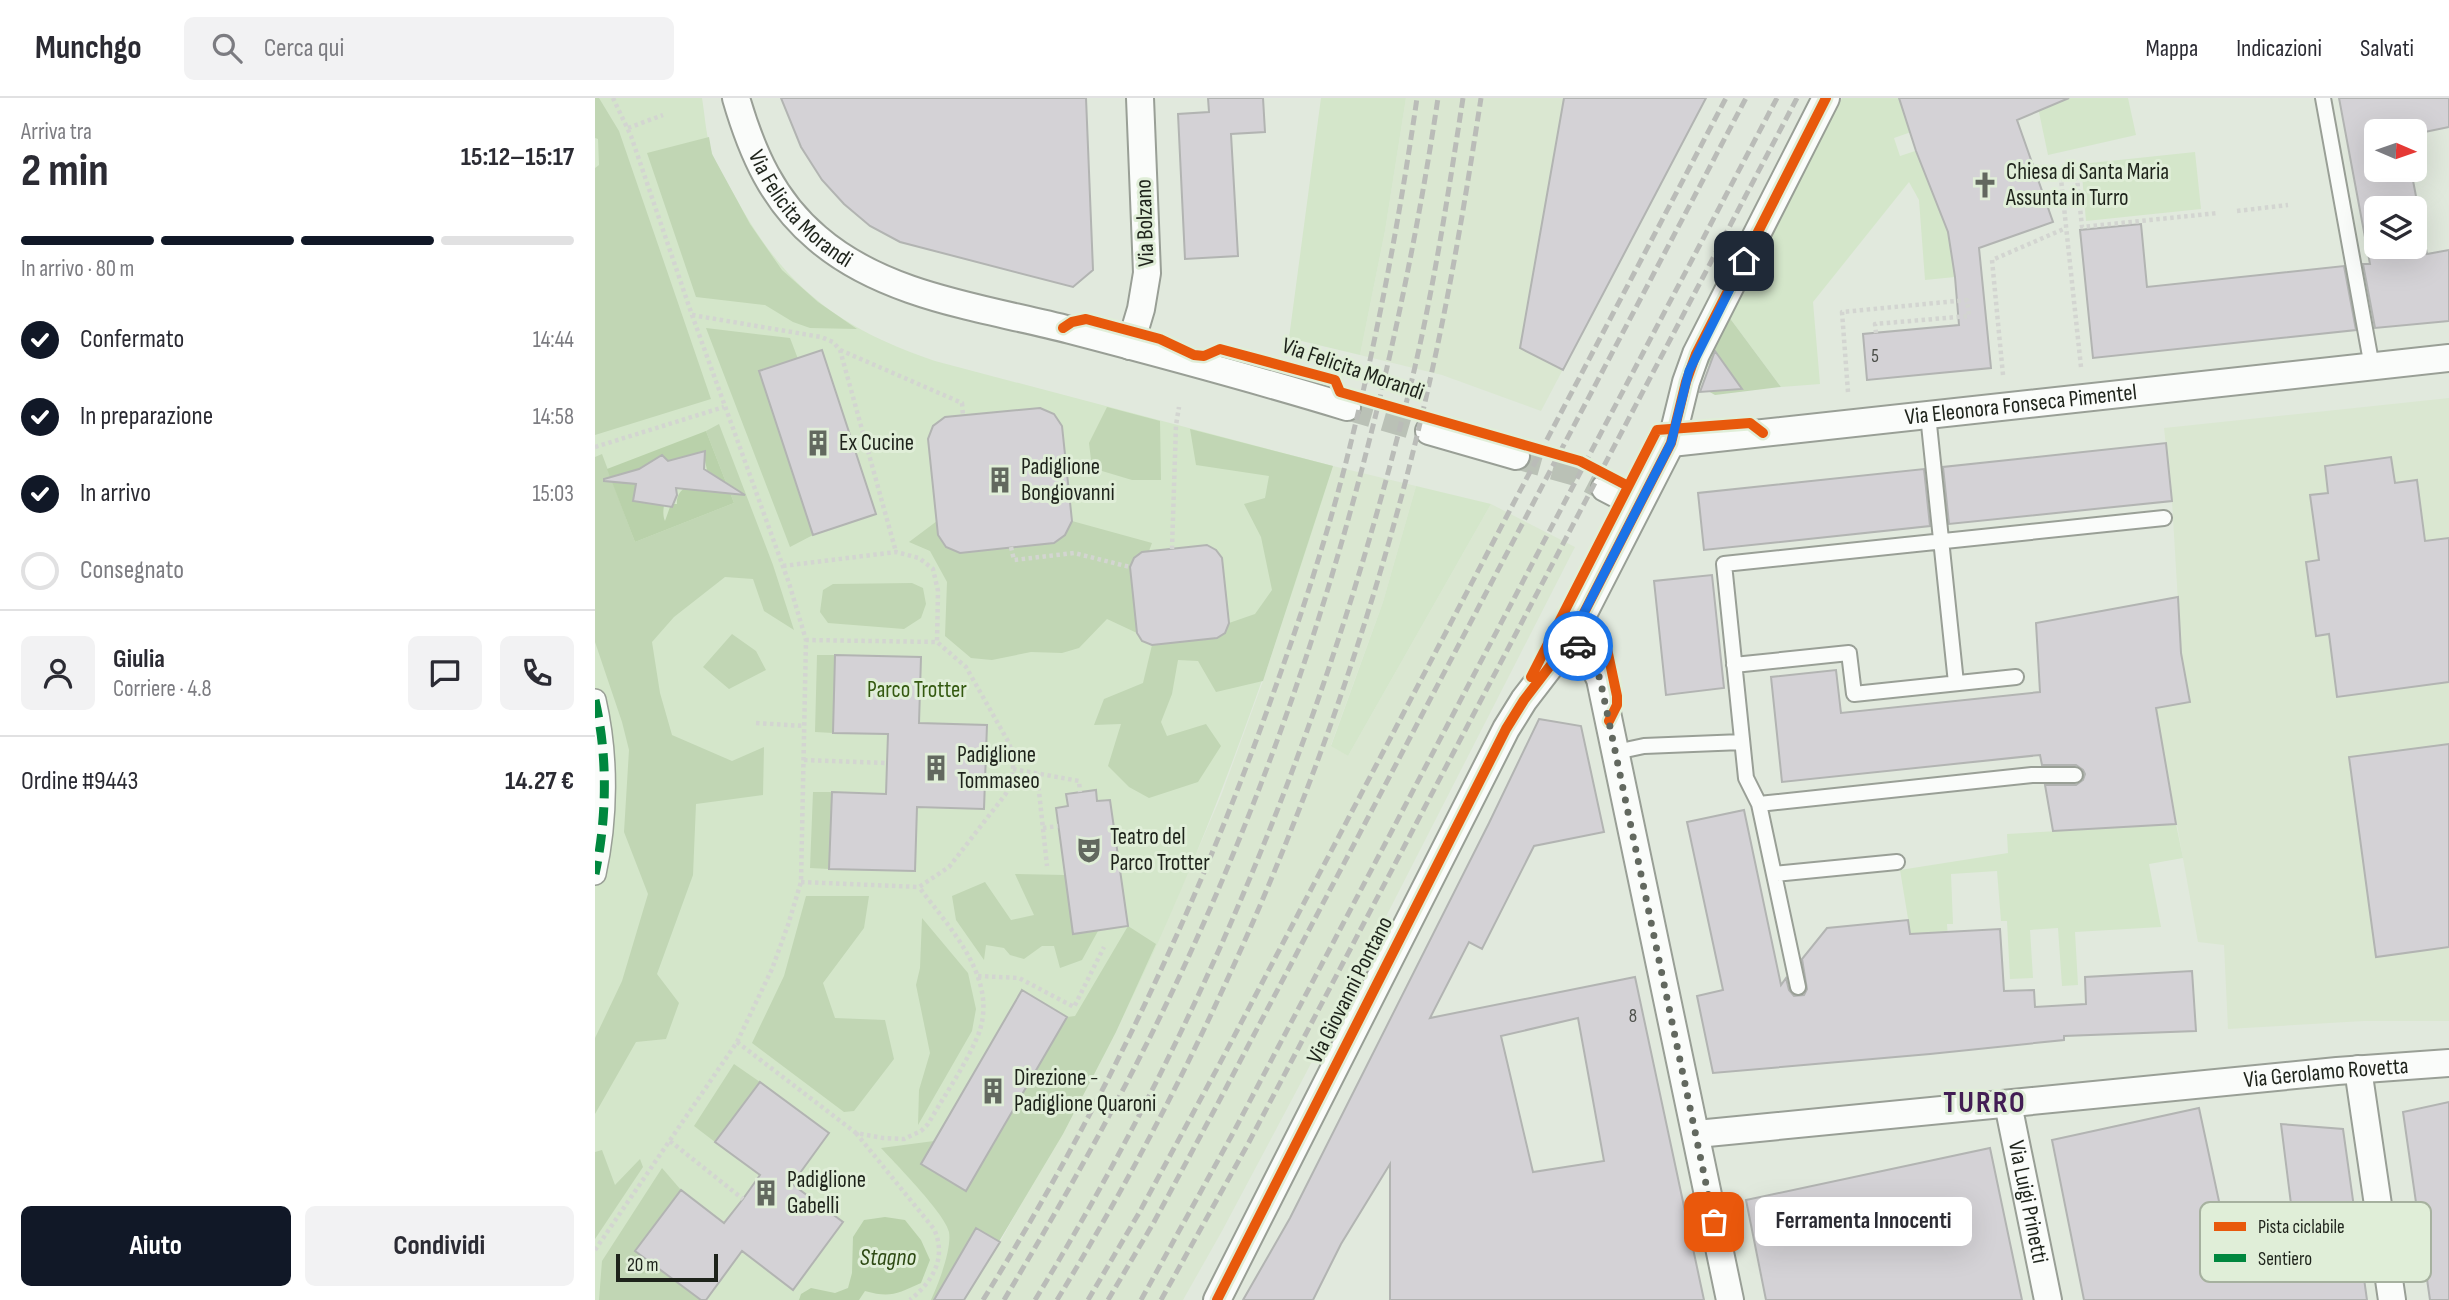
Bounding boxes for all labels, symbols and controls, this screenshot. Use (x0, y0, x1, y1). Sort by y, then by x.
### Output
search box (184, 17, 674, 80)
text: Munchgo (35, 28, 142, 68)
icon: search (208, 29, 246, 67)
text: Cerca qui (264, 33, 344, 64)
text: Mappa (2146, 34, 2198, 63)
text: Indicazioni (2236, 34, 2322, 63)
text: Salvati (2360, 34, 2414, 63)
text: Arriva tra (21, 118, 92, 146)
north arrow (2364, 119, 2427, 182)
map controls (2364, 119, 2427, 259)
text: 15:12–15:17 (461, 142, 574, 173)
text: 2 min (21, 144, 109, 199)
street label: Via Felicita Morandi (742, 146, 858, 274)
place label: Chiesa di Santa Maria Assunta in Turro (2005, 158, 2169, 212)
church icon: Chiesa di Santa Maria Assunta in Turro (1970, 170, 2000, 200)
street label: Via Bolzano (1129, 179, 1161, 267)
button: layers (2364, 196, 2427, 259)
pin (1714, 231, 1774, 291)
icon: home (1725, 242, 1763, 280)
text: In arrivo · 80 m (21, 255, 134, 283)
icon: check (21, 321, 59, 359)
text: Confermato (80, 324, 184, 355)
text: 14:44 (533, 326, 574, 354)
street label: Via Felicita Morandi (1278, 332, 1428, 406)
house number: 5 (1871, 345, 1879, 368)
street label: Via Eleonora Fonseca Pimentel (1904, 378, 2138, 431)
icon: check (21, 398, 59, 436)
text: In preparazione (80, 401, 213, 432)
text: 14:58 (533, 403, 574, 431)
building icon: Ex Cucine (803, 428, 833, 458)
place label: Ex Cucine (839, 429, 914, 457)
place label: Padiglione Bongiovanni (1021, 453, 1115, 507)
building icon: Padiglione Bongiovanni (985, 465, 1015, 495)
icon: check (21, 475, 59, 513)
text: In arrivo (80, 478, 151, 509)
text: 15:03 (533, 480, 574, 508)
text: Consegnato (80, 555, 184, 586)
courier (1543, 611, 1613, 681)
icon: car (1559, 627, 1597, 665)
button: person (21, 636, 95, 710)
button: chat (408, 636, 482, 710)
button: phone (500, 636, 574, 710)
text: Giulia (113, 644, 165, 675)
text: Corriere · 4.8 (113, 675, 212, 703)
park label: Parco Trotter (867, 676, 967, 704)
place label: Padiglione Tommaseo (957, 741, 1040, 795)
building icon: Padiglione Tommaseo (921, 753, 951, 783)
text: Ordine #9443 (21, 766, 138, 797)
text: 14.27 € (505, 766, 574, 797)
place label: Teatro del Parco Trotter (1110, 823, 1210, 877)
theatre icon: Teatro del Parco Trotter (1074, 835, 1104, 865)
street label: Via Giovanni Pontano (1301, 912, 1399, 1068)
house number: 8 (1629, 1005, 1637, 1028)
street label: Via Gerolamo Rovetta (2242, 1052, 2409, 1094)
place label: Direzione - Padiglione Quaroni (1014, 1064, 1156, 1118)
building icon: Direzione - Padiglione Quaroni (978, 1076, 1008, 1106)
district label: TURRO (1943, 1085, 2027, 1121)
street label: Via Luigi Prinetti (2002, 1138, 2054, 1266)
place label: Padiglione Gabelli (787, 1166, 866, 1220)
building icon: Padiglione Gabelli (751, 1178, 781, 1208)
pin (1684, 1192, 1744, 1252)
callout: Ferramenta Innocenti (1756, 1198, 1973, 1246)
legend (2200, 1202, 2431, 1282)
icon: bag (1695, 1203, 1733, 1241)
button: Aiuto (21, 1206, 291, 1286)
button: Condividi (305, 1206, 574, 1286)
text: Ferramenta Innocenti (1776, 1207, 1951, 1235)
text: Pista ciclabile (2258, 1216, 2345, 1239)
water label: Stagno (860, 1243, 916, 1272)
text: Sentiero (2258, 1248, 2312, 1271)
scale bar (616, 1251, 717, 1283)
text: 20 m (627, 1254, 659, 1277)

